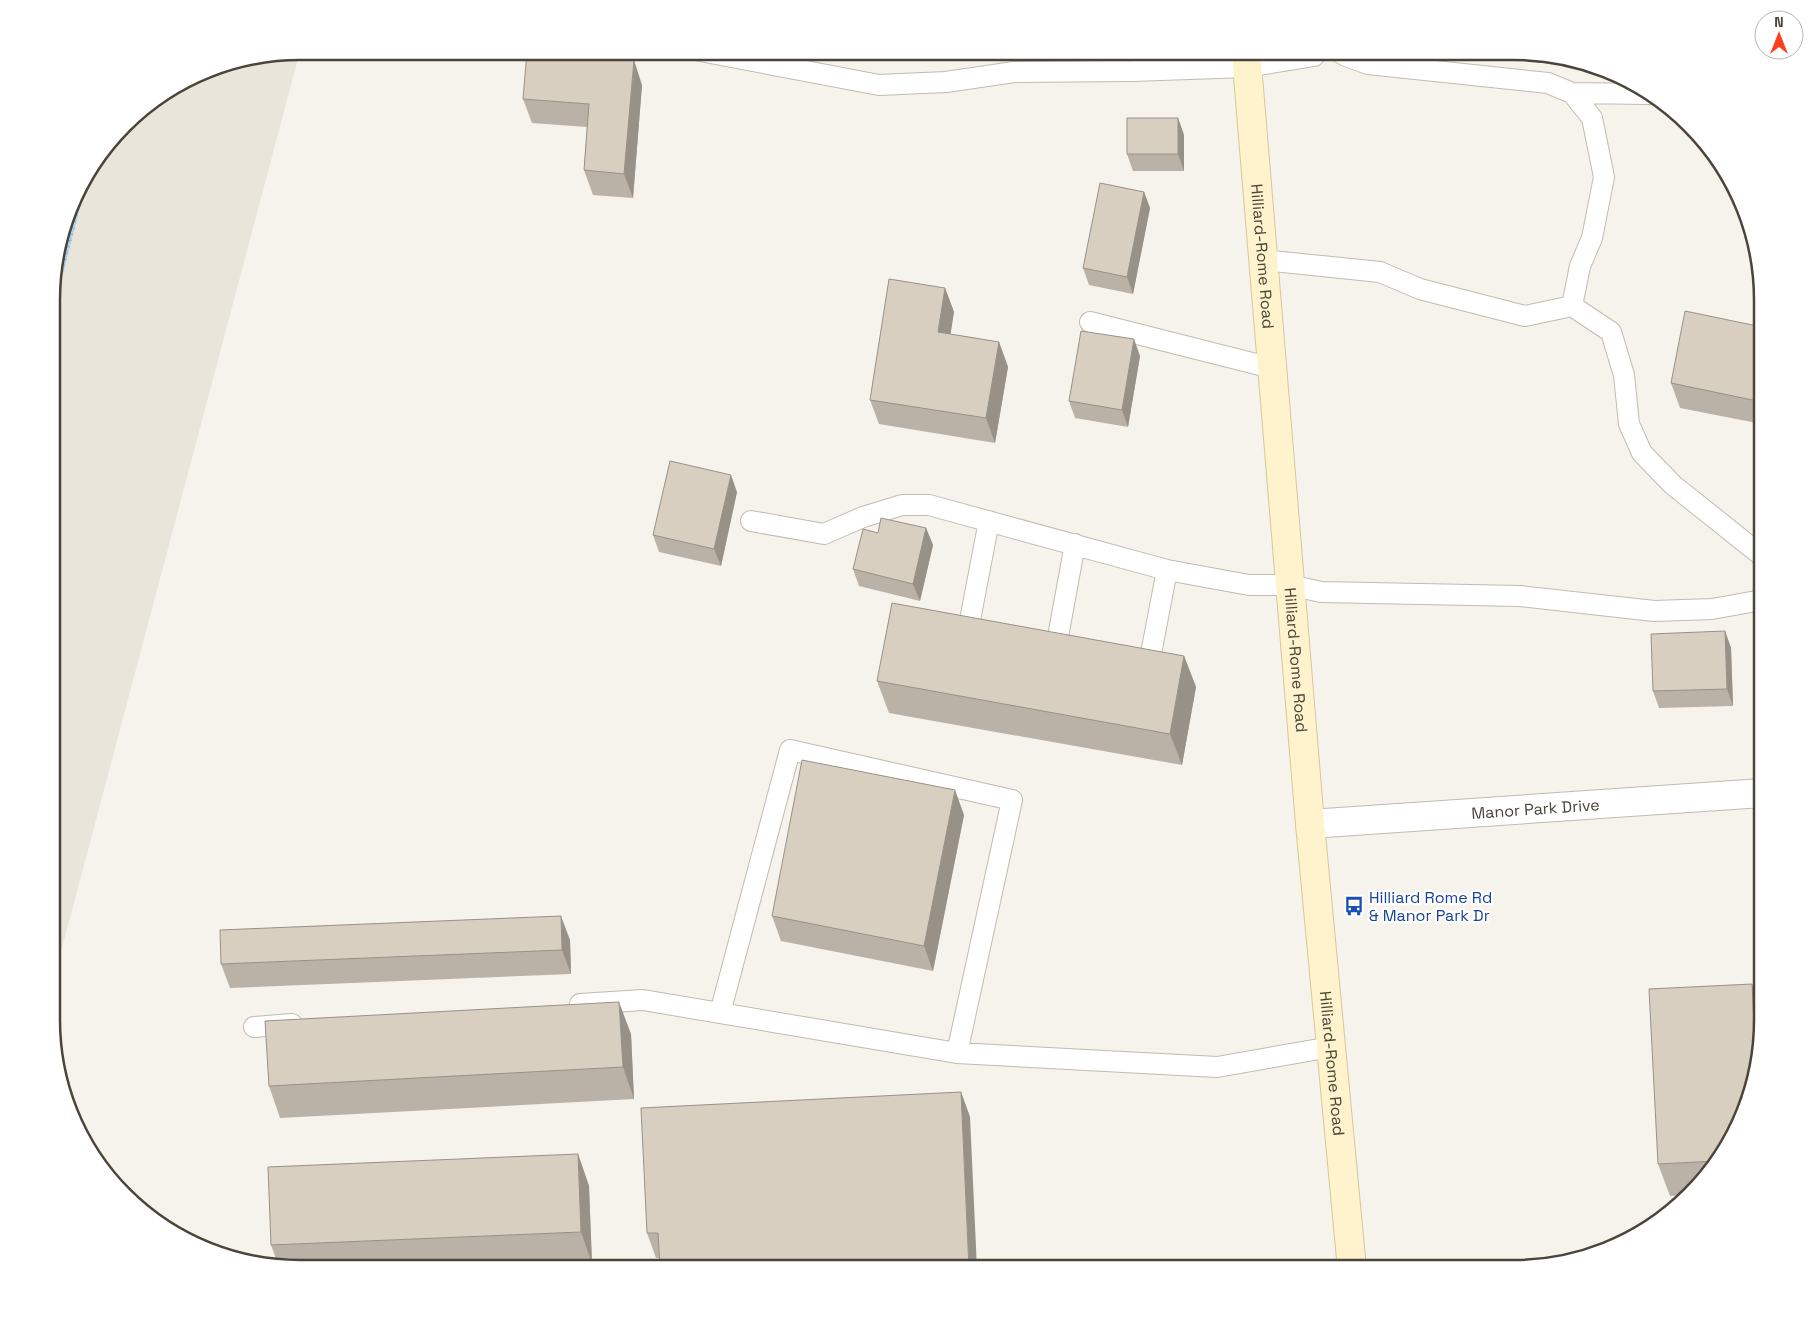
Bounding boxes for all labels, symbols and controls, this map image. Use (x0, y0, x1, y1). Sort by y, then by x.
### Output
north arrow (1754, 10, 1804, 60)
text: N (1774, 13, 1784, 31)
street label: Hilliard-Rome Road (1246, 183, 1279, 330)
street label: Hilliard-Rome Road (1280, 587, 1313, 733)
street label: Manor Park Drive (1471, 794, 1600, 823)
place label: Hilliard Rome Rd & Manor Park Dr (1369, 887, 1492, 926)
bus stop icon: Hilliard Rome Rd & Manor Park Dr (1343, 895, 1365, 917)
street label: Hilliard-Rome Road (1315, 990, 1350, 1137)

